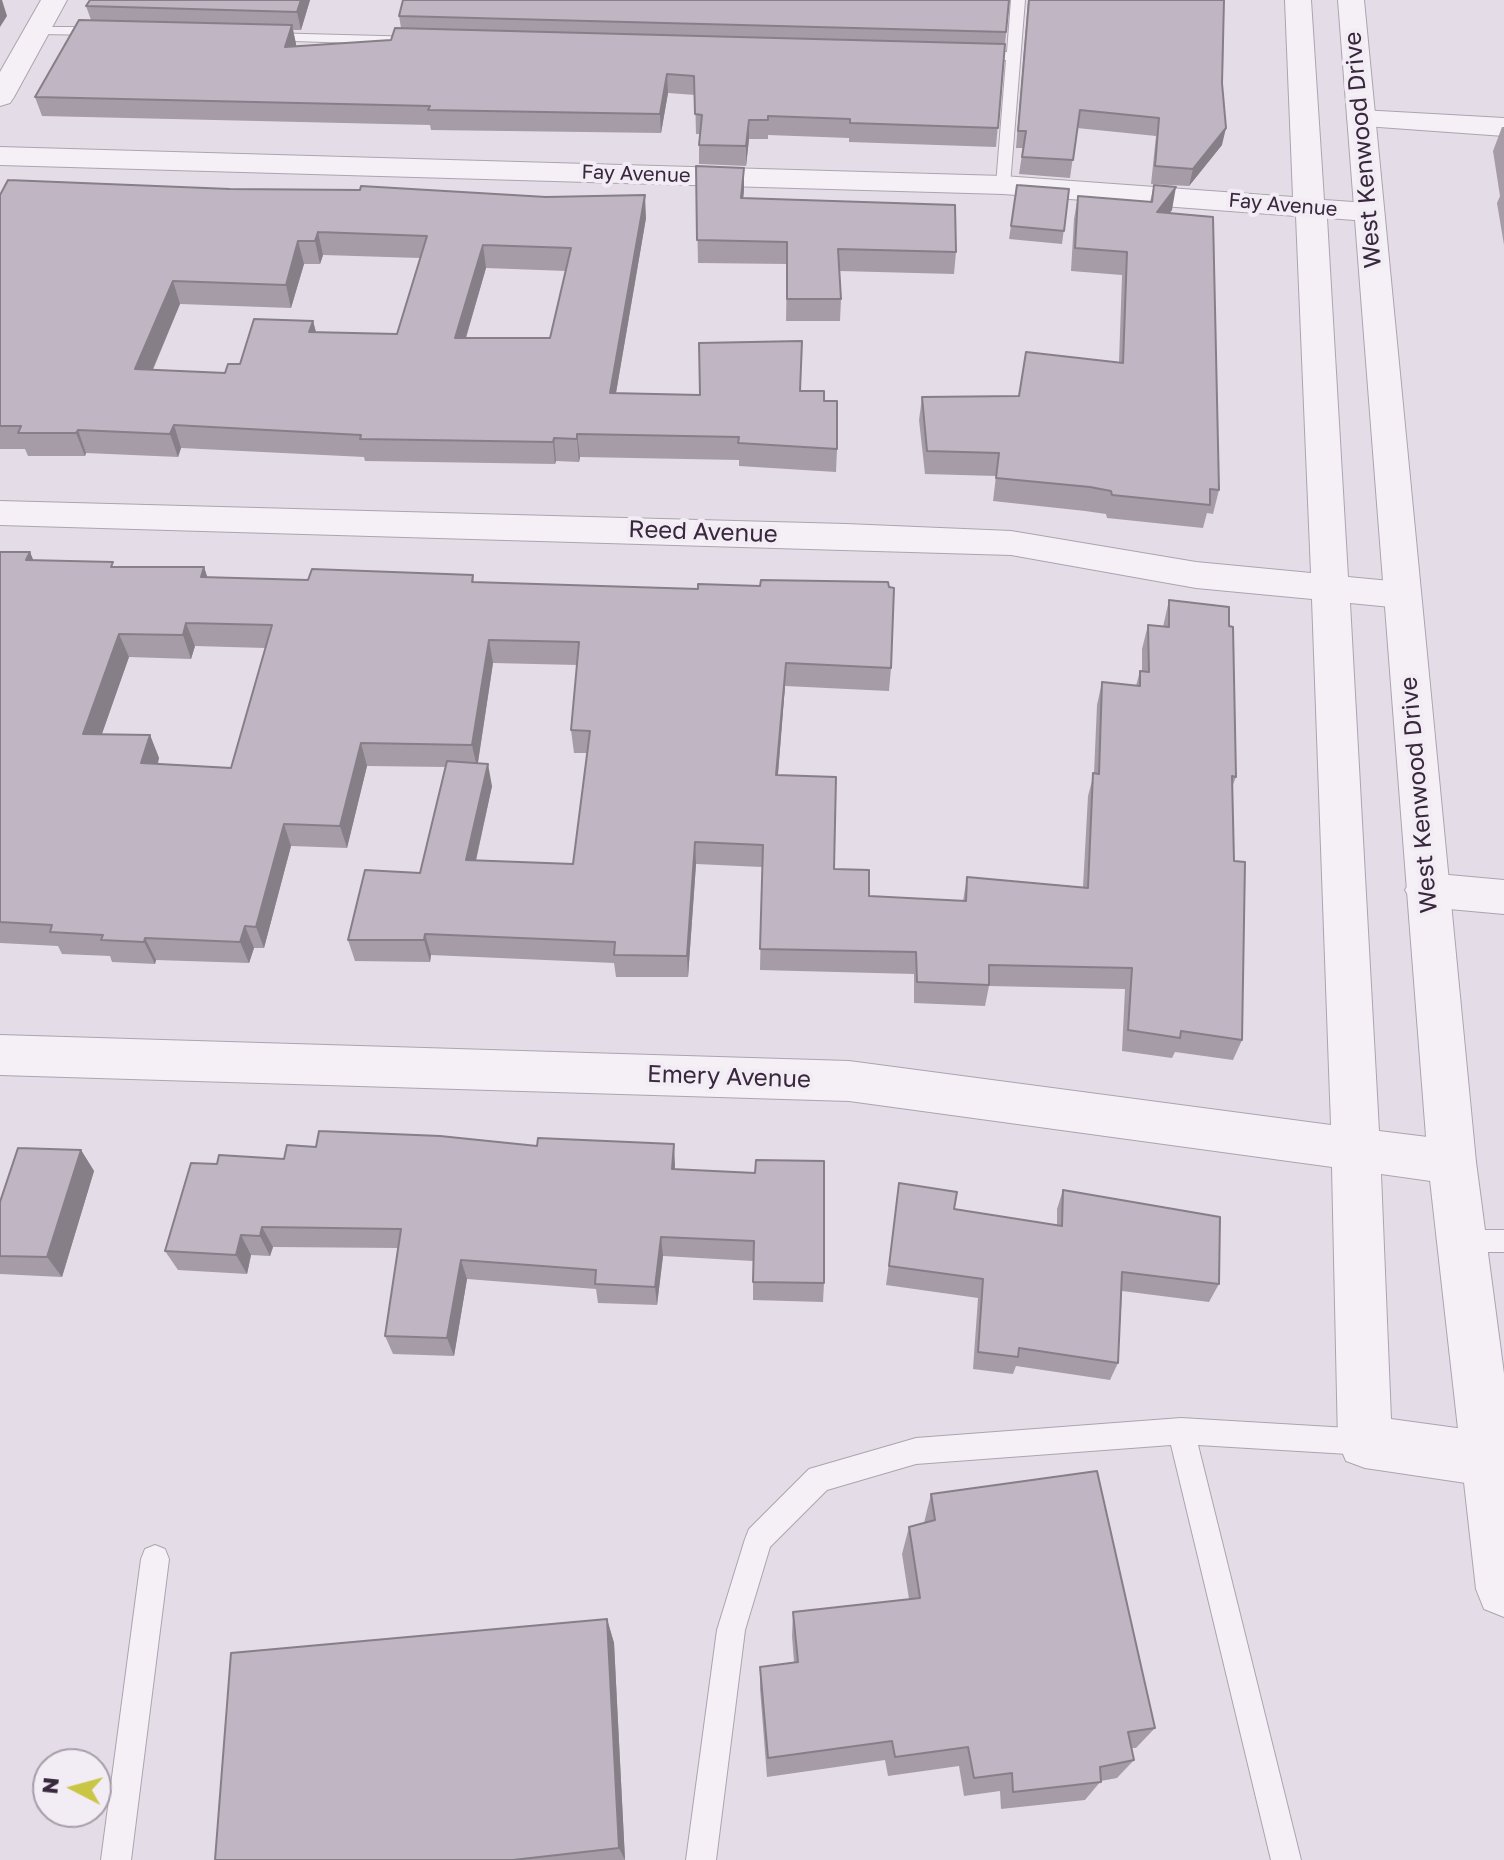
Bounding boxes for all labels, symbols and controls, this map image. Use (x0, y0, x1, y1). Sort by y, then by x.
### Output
street label: West Kenwood Drive (1338, 31, 1388, 269)
street label: Fay Avenue (581, 160, 691, 188)
street label: Fay Avenue (1228, 188, 1338, 222)
street label: Reed Avenue (628, 515, 778, 549)
street label: West Kenwood Drive (1394, 676, 1444, 914)
street label: Emery Avenue (647, 1060, 811, 1094)
north arrow (32, 1748, 112, 1828)
text: N (35, 1776, 64, 1795)

